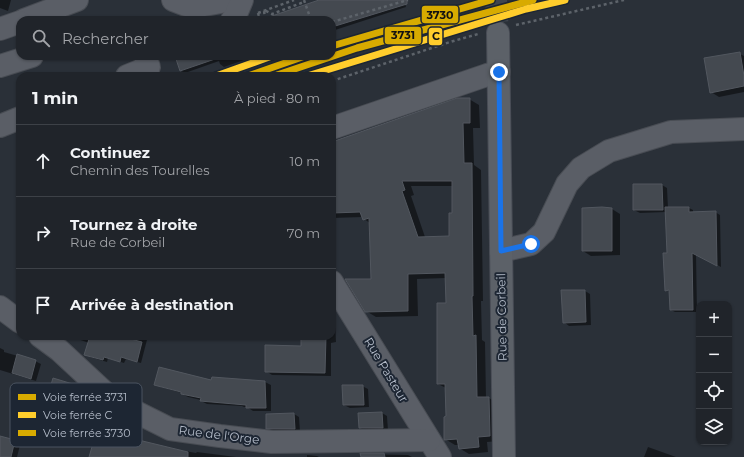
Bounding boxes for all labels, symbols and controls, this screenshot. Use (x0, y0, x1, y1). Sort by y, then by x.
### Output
line badge: 3730 (421, 5, 459, 24)
text: 3730 (425, 8, 454, 22)
search box (16, 16, 336, 60)
line badge: 3731 (384, 26, 422, 45)
icon: search (30, 27, 52, 49)
line badge: C (428, 27, 443, 46)
text: 3731 (390, 28, 415, 42)
text: Rechercher (62, 29, 149, 48)
text: C (432, 29, 440, 43)
route end (490, 63, 508, 81)
text: 1 min (32, 88, 78, 108)
text: À pied · 80 m (234, 90, 320, 106)
text: Continuez (70, 143, 150, 162)
icon: ahead (32, 150, 54, 172)
text: 10 m (290, 153, 320, 169)
text: Chemin des Tourelles (70, 162, 209, 178)
text: Tournez à droite (70, 215, 198, 234)
icon: right (32, 222, 54, 244)
text: 70 m (287, 225, 320, 241)
text: Rue de Corbeil (70, 234, 165, 250)
route start (522, 235, 540, 253)
street label: Rue de Corbeil (493, 273, 510, 361)
icon: arrive (32, 294, 54, 316)
text: Arrivée à destination (70, 295, 234, 314)
map controls (696, 301, 732, 445)
button: + (696, 301, 732, 337)
street label: Rue Pasteur (361, 334, 412, 405)
button: − (696, 337, 732, 373)
button: locate (696, 373, 732, 409)
legend (10, 383, 142, 447)
text: Voie ferrée 3731 (43, 390, 127, 404)
text: Voie ferrée C (43, 408, 112, 422)
button: layers (696, 409, 732, 445)
street label: Rue de l'Orge (178, 422, 260, 447)
text: Voie ferrée 3730 (43, 426, 130, 440)

